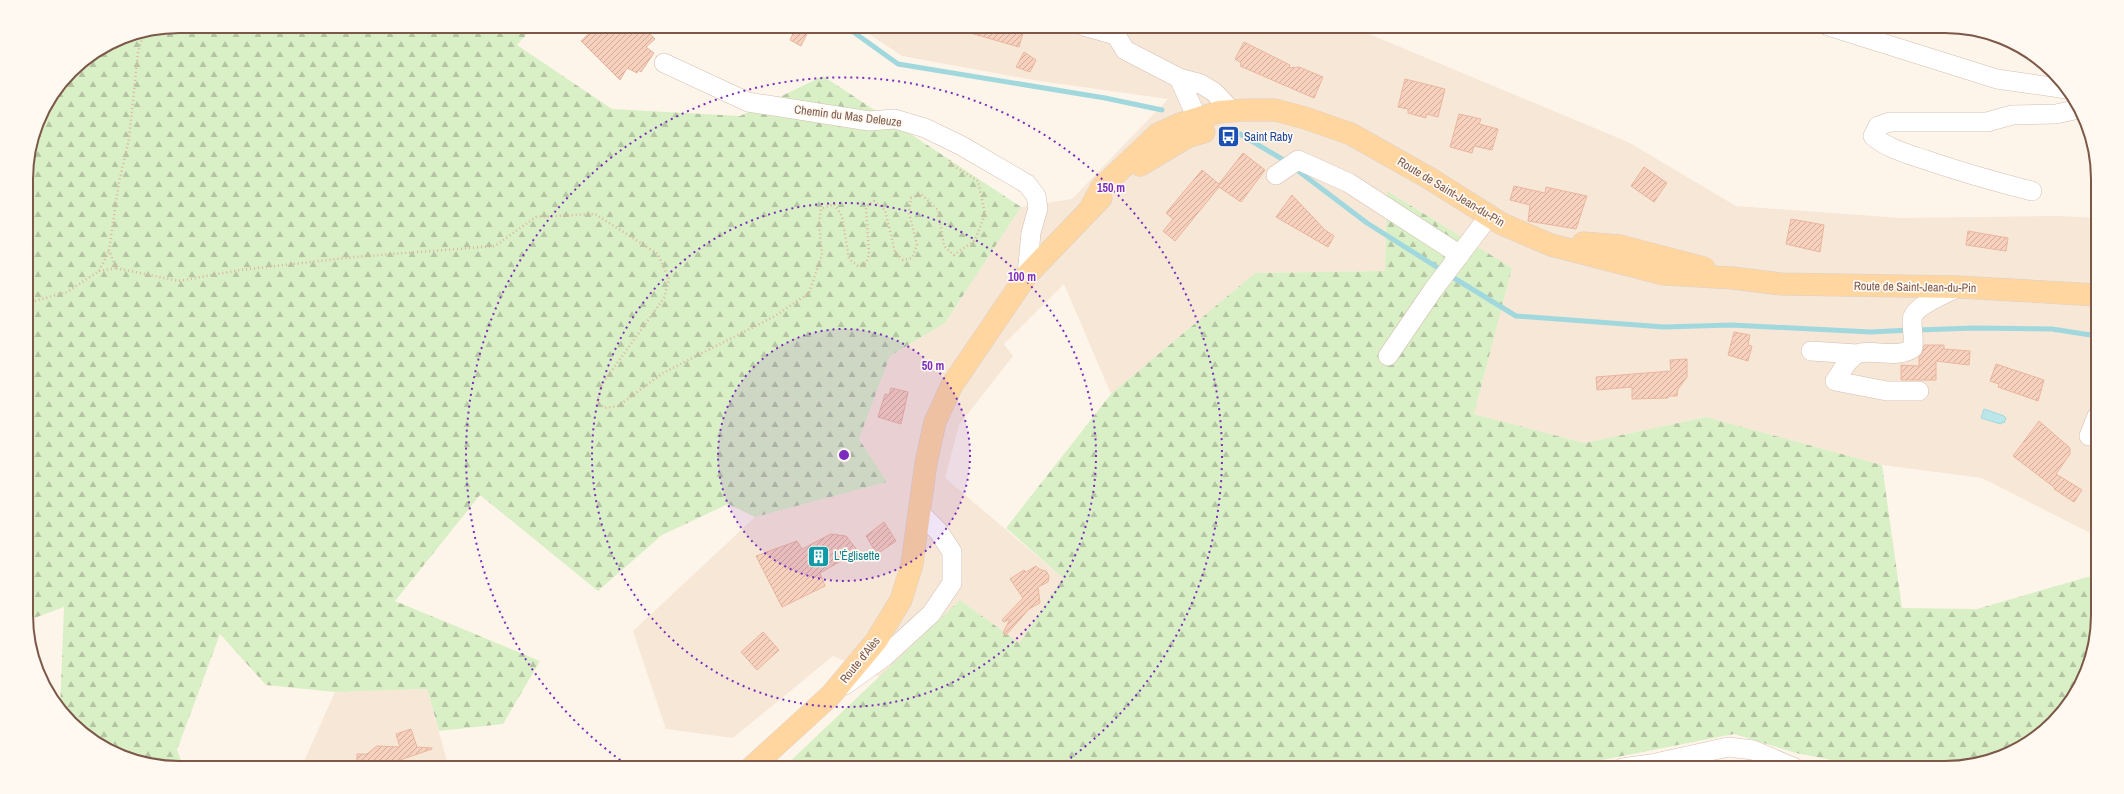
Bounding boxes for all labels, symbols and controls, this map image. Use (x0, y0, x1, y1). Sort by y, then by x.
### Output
street label: Chemin du Mas Deleuze (793, 101, 903, 131)
bus stop icon: Saint Raby (1215, 124, 1241, 150)
place label: Saint Raby (1244, 129, 1293, 145)
street label: Route de Saint-Jean-du-Pin (1394, 154, 1508, 230)
text: 150 m (1097, 180, 1125, 196)
text: 100 m (1008, 269, 1036, 285)
street label: Route de Saint-Jean-du-Pin (1854, 278, 1976, 296)
text: 50 m (922, 358, 944, 374)
centre of rings (837, 448, 851, 462)
building icon: L'Églisette (806, 543, 832, 569)
place label: L'Églisette (834, 548, 880, 564)
street label: Route d'Alès (836, 633, 884, 687)

